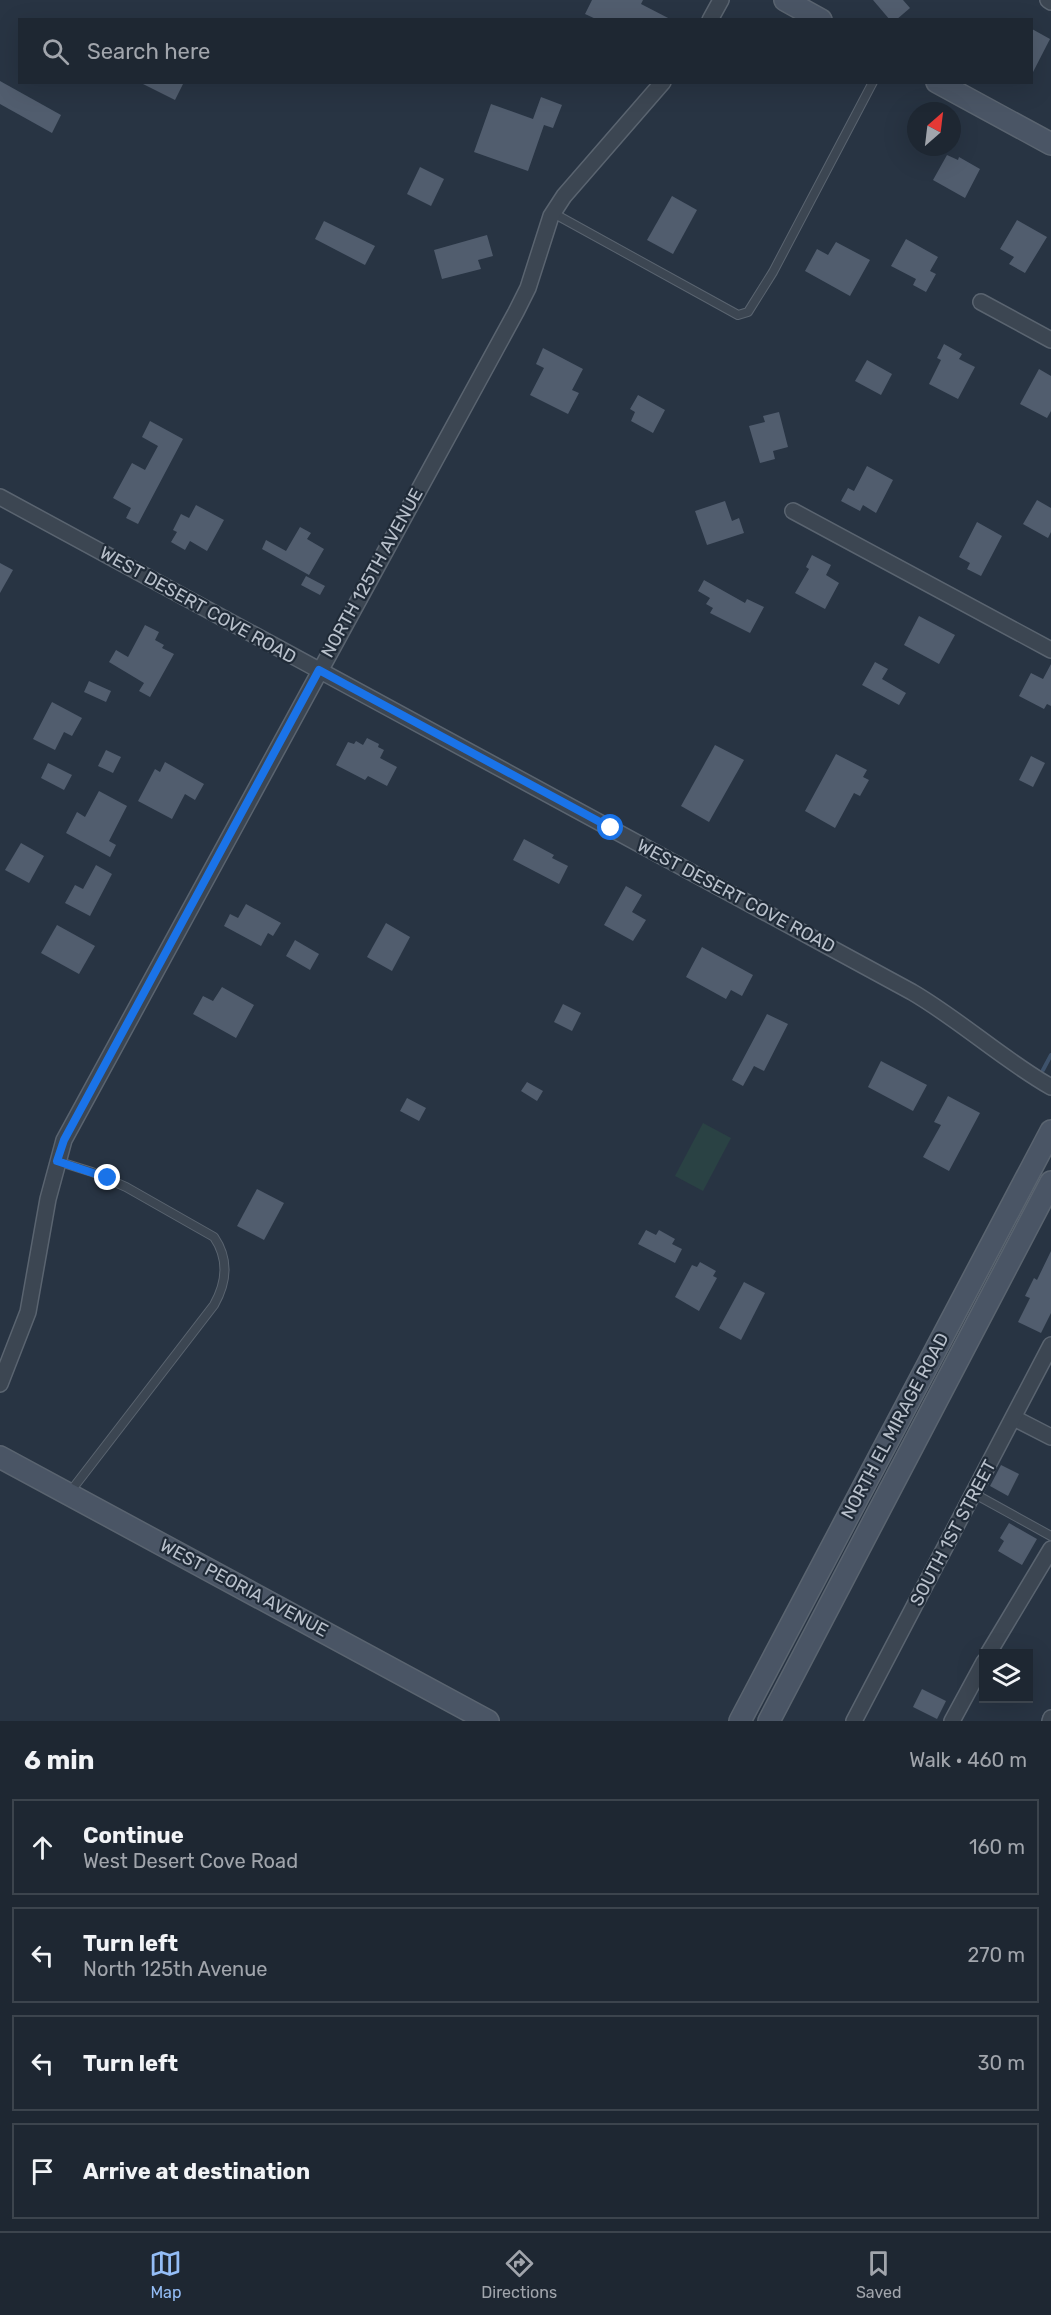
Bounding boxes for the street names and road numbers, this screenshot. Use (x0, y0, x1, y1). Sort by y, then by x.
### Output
street label: NORTH 125TH AVENUE (316, 485, 428, 661)
street label: WEST DESERT COVE ROAD (96, 542, 300, 668)
street label: WEST DESERT COVE ROAD (633, 834, 839, 958)
street label: NORTH EL MIRAGE ROAD (837, 1329, 953, 1523)
street label: SOUTH 1ST STREET (905, 1456, 1001, 1610)
street label: WEST PEORIA AVENUE (156, 1534, 332, 1642)

